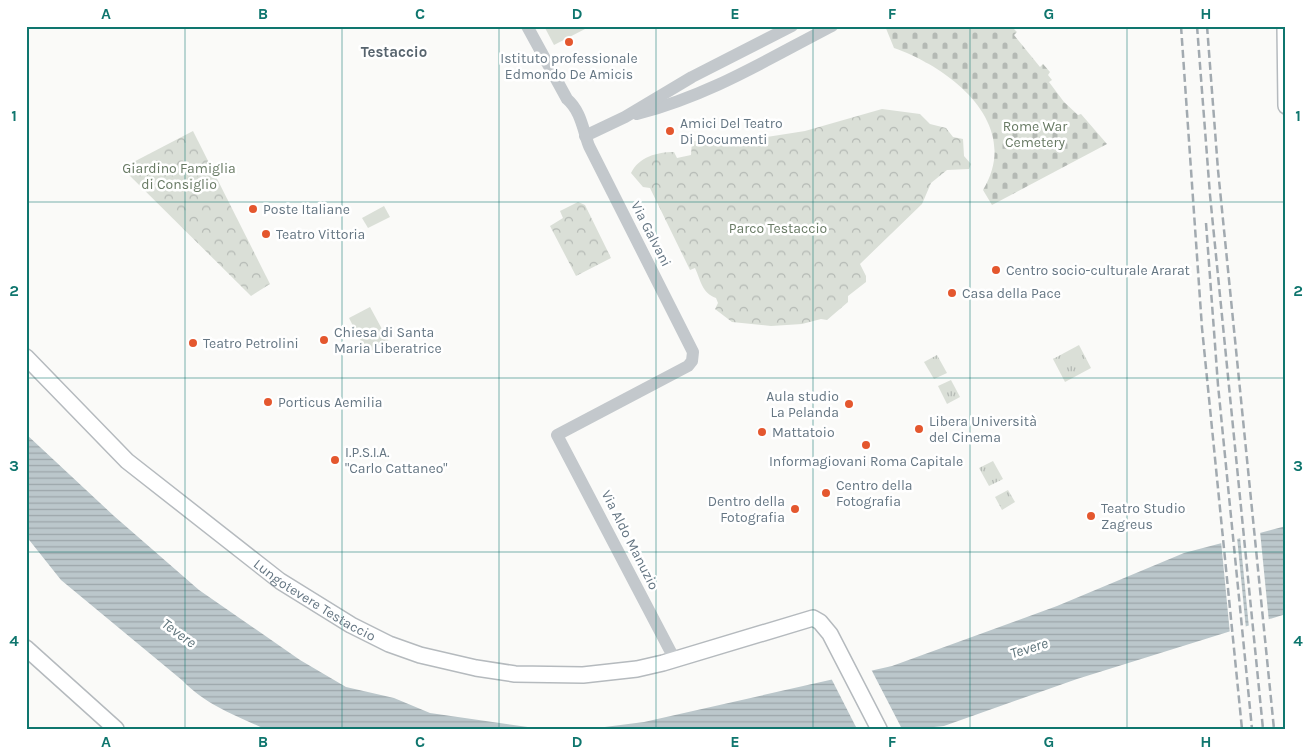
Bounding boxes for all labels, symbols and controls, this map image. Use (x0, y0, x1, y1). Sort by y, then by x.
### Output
text: A (101, 4, 111, 23)
text: B (258, 4, 268, 23)
text: C (415, 4, 425, 23)
text: D (572, 4, 583, 23)
text: E (730, 4, 740, 23)
text: F (888, 4, 897, 23)
text: G (1044, 4, 1054, 23)
text: H (1200, 4, 1212, 23)
marker: Istituto professionale Edmondo De Amicis (563, 36, 575, 48)
district label: Testaccio (361, 43, 427, 61)
place label: Istituto professionale Edmondo De Amicis (500, 50, 638, 83)
text: 1 (11, 106, 17, 125)
text: 1 (1295, 106, 1301, 125)
place label: Amici Del Teatro Di Documenti (680, 115, 783, 148)
park label: Rome War Cemetery (1003, 118, 1068, 151)
marker: Amici Del Teatro Di Documenti (664, 125, 676, 137)
park label: Giardino Famiglia di Consiglio (122, 160, 236, 193)
street label: Via Galvani (627, 198, 675, 270)
place label: Poste Italiane (263, 201, 350, 218)
marker: Poste Italiane (247, 203, 259, 215)
park label: Parco Testaccio (729, 220, 827, 237)
place label: Teatro Vittoria (276, 226, 365, 243)
marker: Teatro Vittoria (260, 228, 272, 240)
place label: Centro socio-culturale Ararat (1006, 262, 1190, 279)
marker: Centro socio-culturale Ararat (990, 264, 1002, 276)
text: 2 (9, 281, 19, 300)
text: 2 (1293, 281, 1303, 300)
place label: Casa della Pace (962, 285, 1061, 302)
marker: Casa della Pace (946, 287, 958, 299)
place label: Chiesa di Santa Maria Liberatrice (334, 324, 442, 357)
marker: Chiesa di Santa Maria Liberatrice (318, 334, 330, 346)
place label: Teatro Petrolini (203, 335, 299, 352)
marker: Teatro Petrolini (187, 337, 199, 349)
place label: Aula studio La Pelanda (766, 388, 839, 421)
place label: Porticus Aemilia (278, 394, 383, 411)
marker: Porticus Aemilia (262, 396, 274, 408)
marker: Aula studio La Pelanda (843, 398, 855, 410)
place label: Libera Università del Cinema (929, 413, 1037, 446)
marker: Libera Università del Cinema (913, 423, 925, 435)
place label: Mattatoio (772, 424, 835, 441)
marker: Mattatoio (756, 426, 768, 438)
marker: Informagiovani Roma Capitale (860, 439, 872, 451)
place label: I.P.S.I.A. "Carlo Cattaneo" (345, 444, 448, 477)
place label: Informagiovani Roma Capitale (769, 453, 963, 470)
marker: I.P.S.I.A. "Carlo Cattaneo" (329, 454, 341, 466)
text: 3 (9, 456, 19, 475)
text: 3 (1293, 456, 1303, 475)
place label: Centro della Fotografia (836, 477, 913, 510)
street label: Via Aldo Manuzio (598, 487, 662, 593)
marker: Centro della Fotografia (820, 487, 832, 499)
place label: Dentro della Fotografia (708, 493, 785, 526)
place label: Teatro Studio Zagreus (1101, 500, 1185, 533)
marker: Dentro della Fotografia (789, 503, 801, 515)
marker: Teatro Studio Zagreus (1085, 510, 1097, 522)
street label: Lungotevere Testaccio (250, 555, 379, 645)
water label: Tevere (158, 614, 200, 652)
text: 4 (9, 631, 19, 650)
text: 4 (1293, 631, 1303, 650)
water label: Tevere (1008, 634, 1050, 662)
text: A (101, 732, 111, 751)
text: B (258, 732, 268, 751)
text: C (415, 732, 425, 751)
text: D (572, 732, 583, 751)
text: E (730, 732, 740, 751)
text: F (888, 732, 897, 751)
text: G (1044, 732, 1054, 751)
text: H (1200, 732, 1212, 751)

